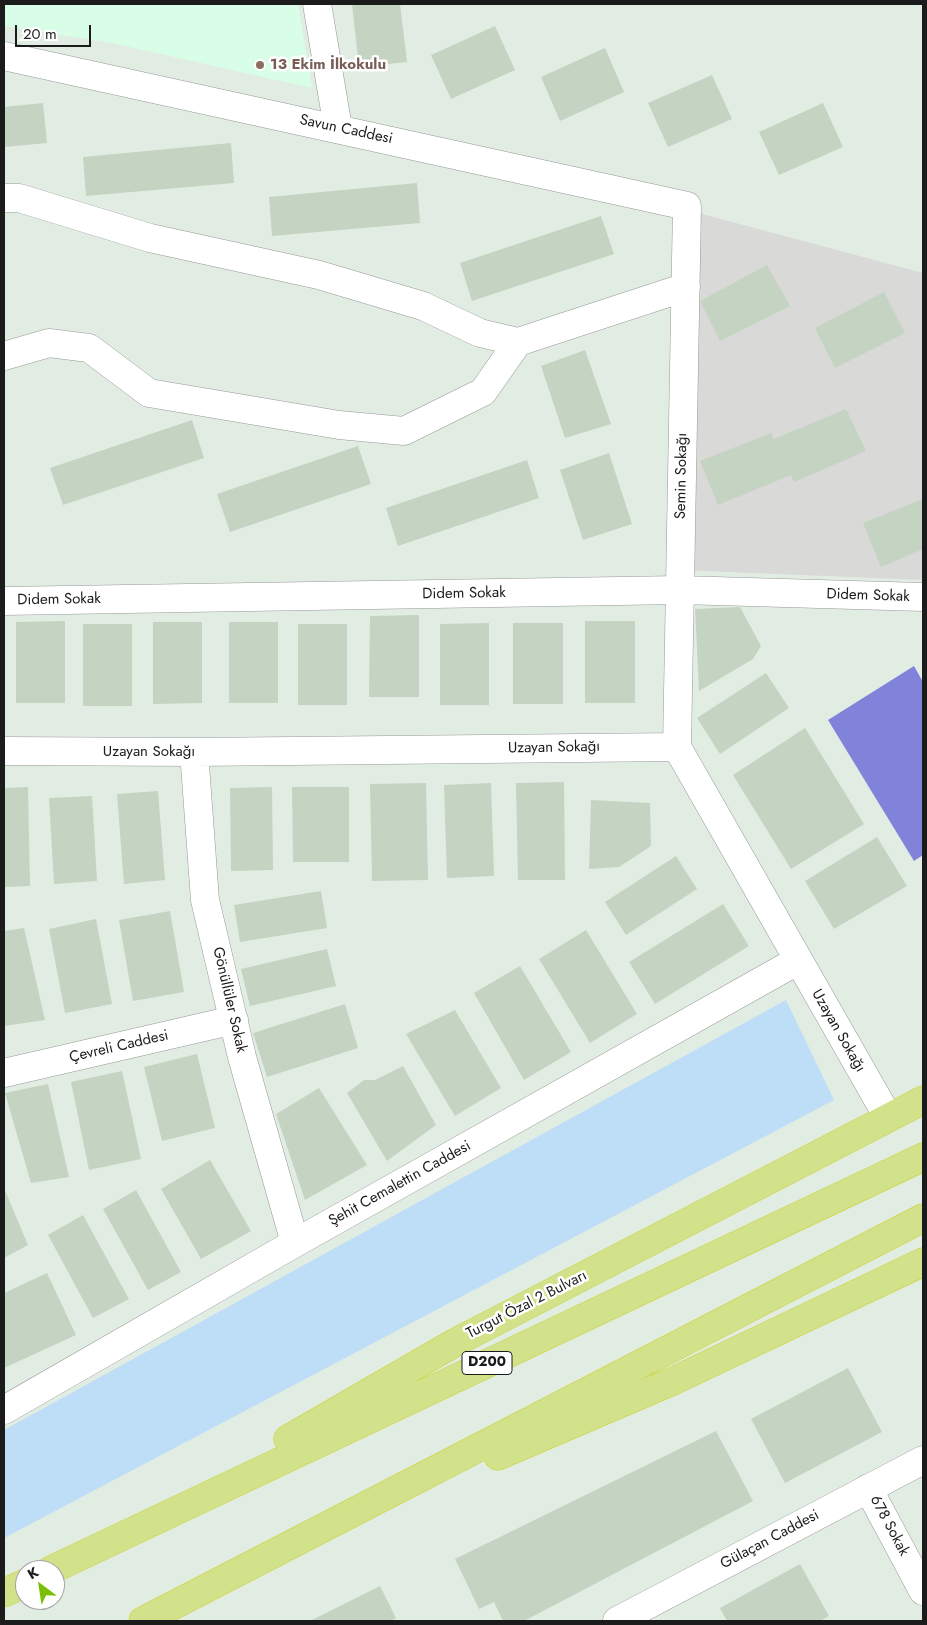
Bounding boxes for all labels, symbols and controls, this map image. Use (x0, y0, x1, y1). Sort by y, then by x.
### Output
scale bar (18, 15, 94, 47)
text: 20 m (23, 23, 57, 45)
place label: 13 Ekim İlkokulu (270, 56, 386, 74)
marker: 13 Ekim İlkokulu (254, 59, 266, 71)
street label: Savun Caddesi (298, 111, 394, 149)
street label: Semin Sokağı (672, 433, 692, 519)
street label: Didem Sokak (422, 584, 506, 604)
street label: Didem Sokak (826, 586, 910, 606)
street label: Didem Sokak (17, 590, 101, 610)
street label: Uzayan Sokağı (508, 738, 600, 758)
street label: Uzayan Sokağı (103, 743, 195, 761)
street label: Gönüllüler Sokak (208, 945, 250, 1055)
street label: Uzayan Sokağı (807, 987, 869, 1075)
street label: Çevreli Caddesi (68, 1027, 170, 1067)
street label: Şehit Cemalettin Caddesi (326, 1137, 474, 1231)
street label: Turgut Özal 2 Bulvarı (464, 1267, 590, 1343)
road number: D200 (462, 1352, 512, 1375)
street label: 678 Sokak (866, 1493, 912, 1559)
street label: Gülaçan Caddesi (718, 1506, 822, 1574)
north arrow (15, 1560, 65, 1610)
text: K (23, 1562, 42, 1584)

